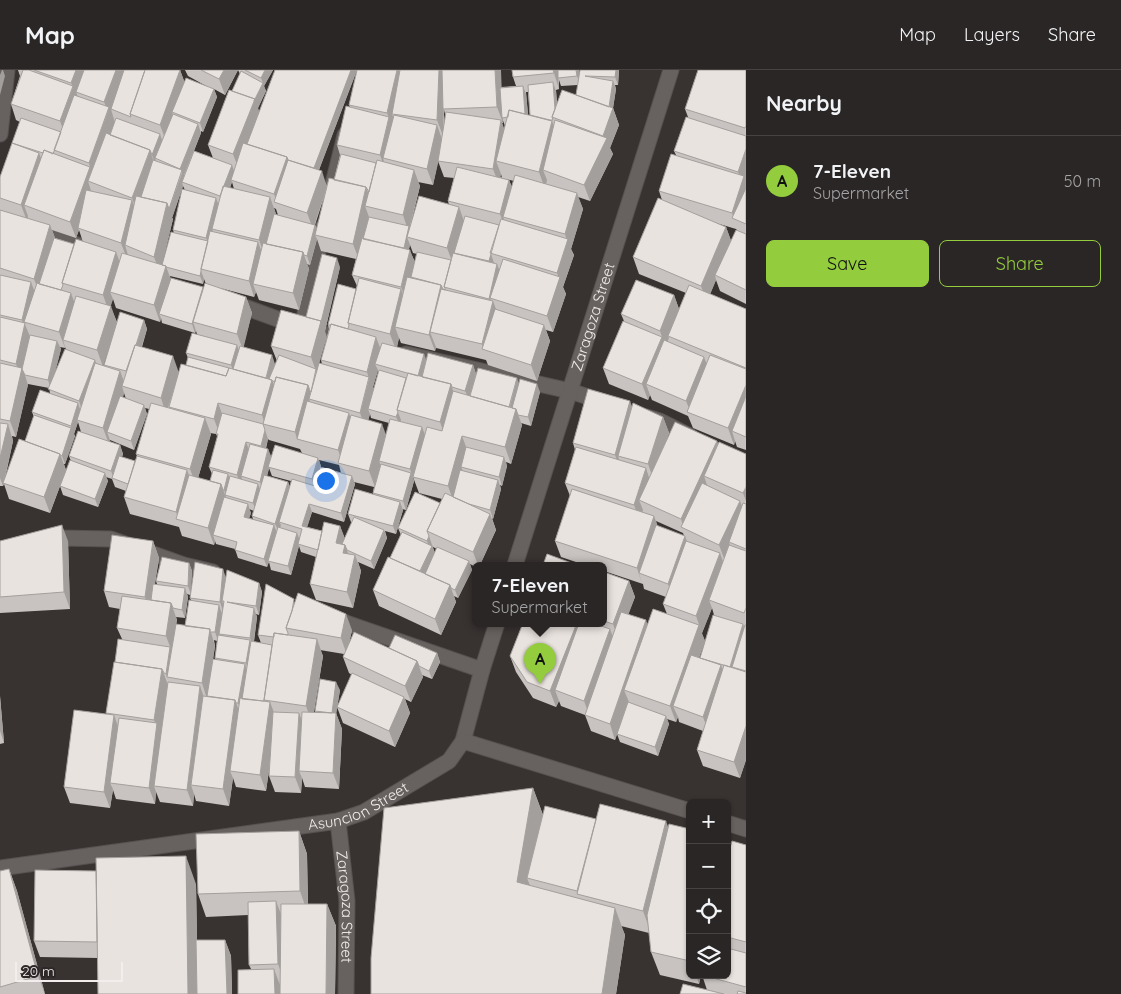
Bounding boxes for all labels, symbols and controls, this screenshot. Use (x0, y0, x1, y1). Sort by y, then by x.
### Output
text: Map (25, 20, 75, 50)
text: Map (899, 23, 936, 46)
text: Layers (964, 23, 1020, 46)
text: Share (1048, 23, 1096, 46)
text: Nearby (766, 90, 842, 116)
text: 7-Eleven (813, 159, 891, 183)
text: A (777, 171, 787, 191)
text: 50 m (1064, 171, 1101, 191)
text: Supermarket (813, 183, 909, 203)
button: Save (766, 240, 929, 287)
button: Share (939, 240, 1101, 287)
street label: Zaragoza Street (567, 260, 619, 374)
your location (313, 468, 339, 494)
popup (472, 562, 607, 627)
text: 7-Eleven (491, 573, 569, 597)
text: Supermarket (491, 597, 588, 617)
pin: A (524, 643, 556, 684)
street label: Asuncion Street (307, 778, 412, 834)
map controls (686, 799, 731, 979)
button: + (686, 799, 731, 844)
button: − (686, 844, 731, 889)
street label: Zaragoza Street (332, 849, 357, 963)
button: locate (686, 889, 731, 934)
button: layers (686, 934, 731, 979)
scale bar (15, 959, 122, 982)
text: 20 m (22, 962, 55, 980)

